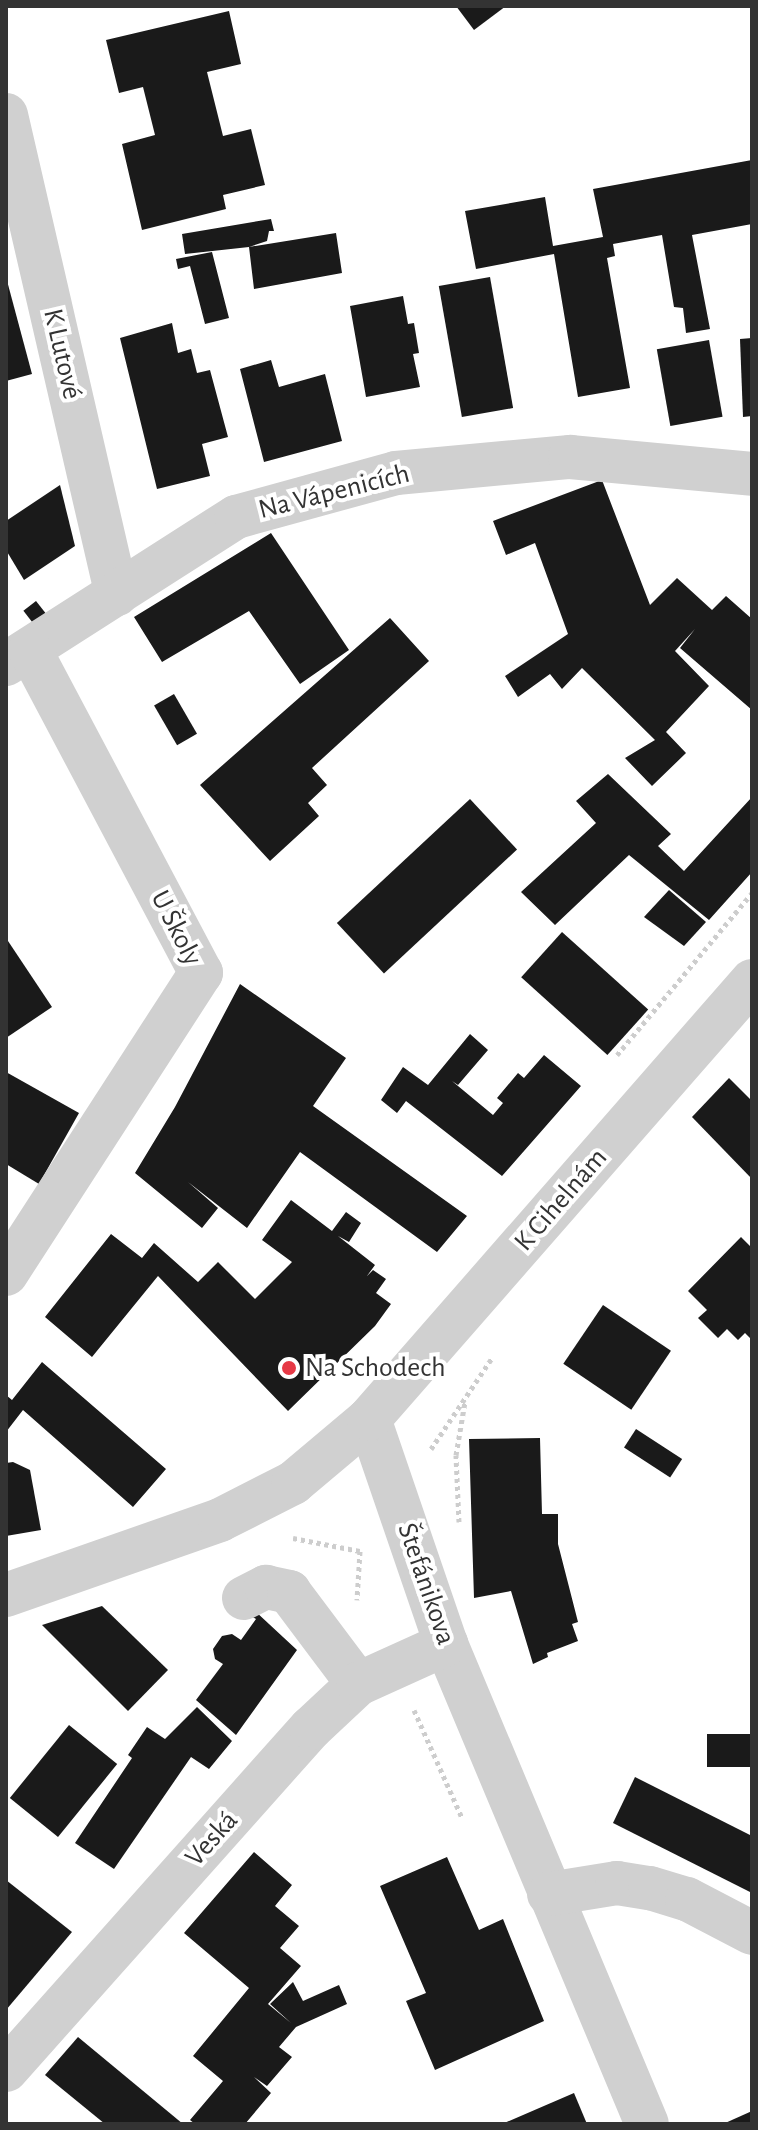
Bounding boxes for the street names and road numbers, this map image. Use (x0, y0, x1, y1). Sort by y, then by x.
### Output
street label: K Lutové (35, 305, 89, 403)
street label: Na Vápenicích (255, 457, 413, 527)
street label: U Školy (143, 885, 209, 971)
street label: K Cihelnám (507, 1142, 615, 1258)
street label: Štefánikova (389, 1519, 463, 1649)
street label: Veská (178, 1804, 246, 1874)

